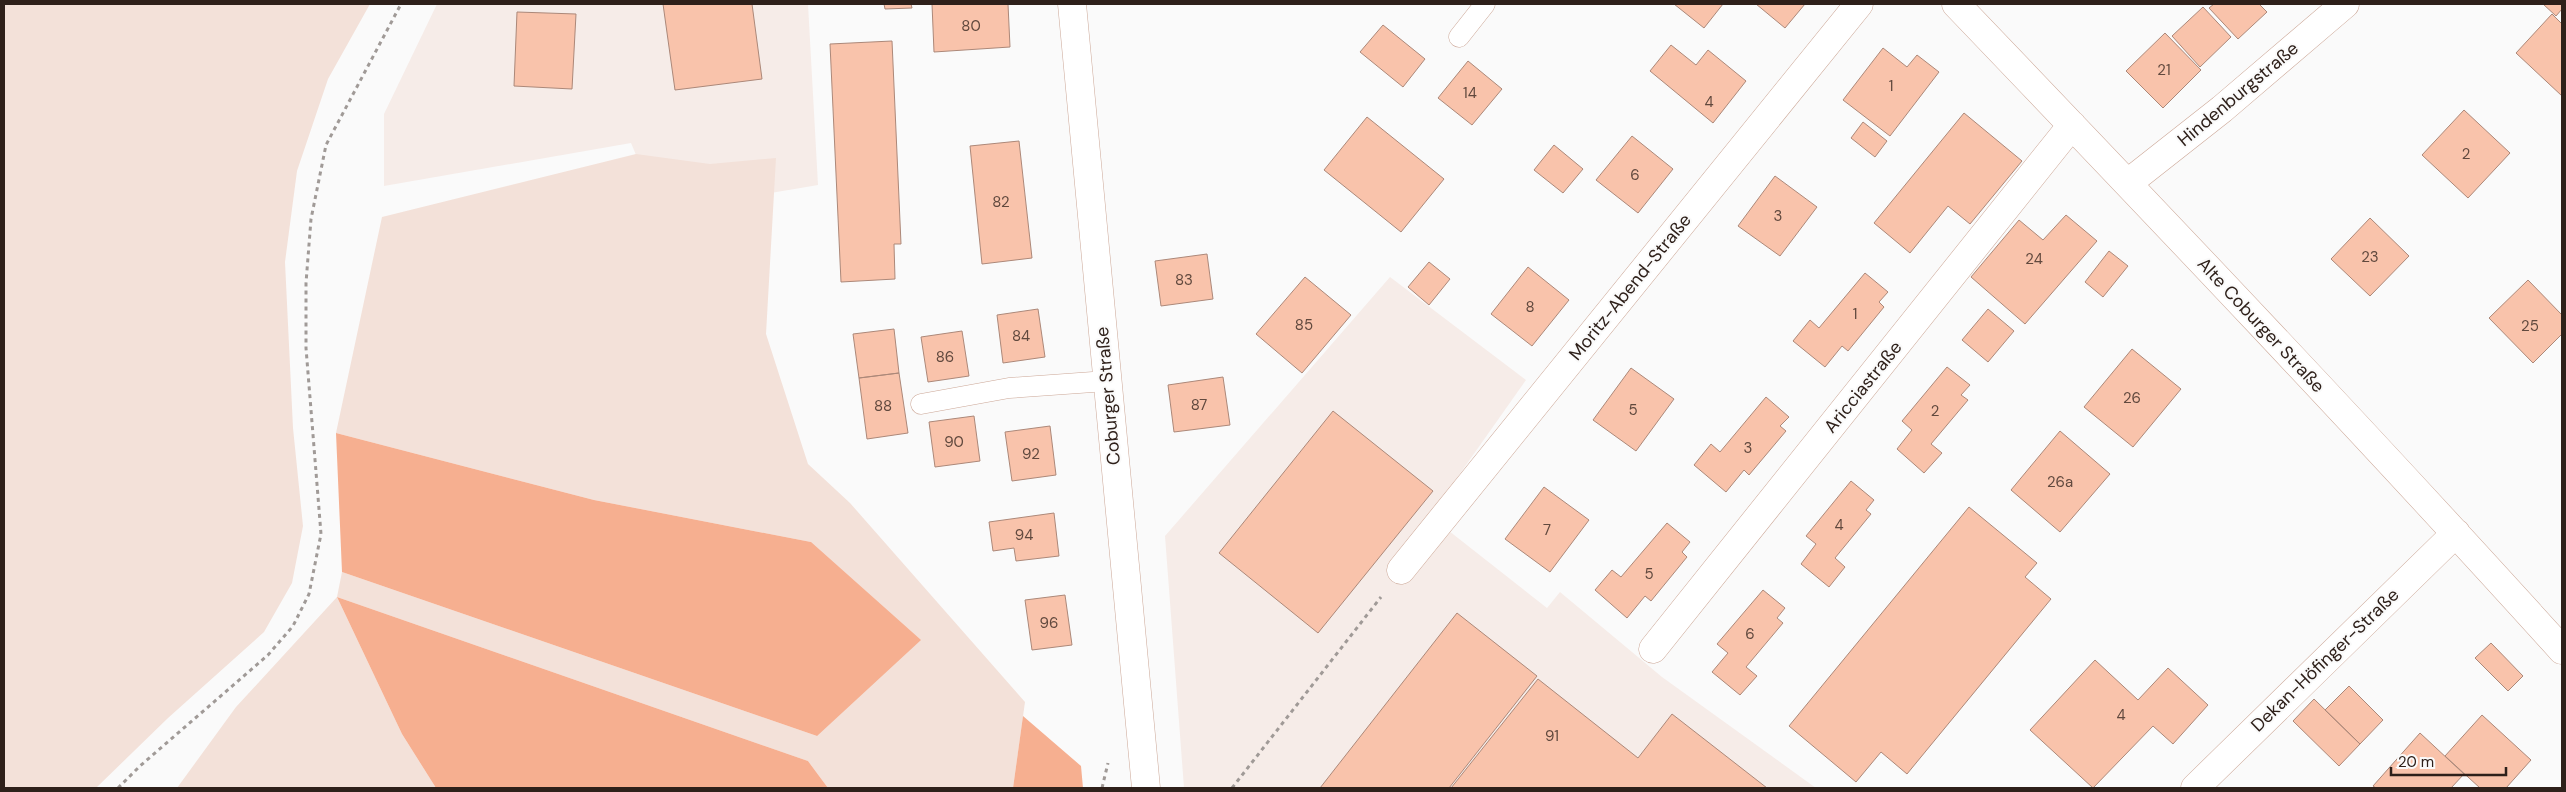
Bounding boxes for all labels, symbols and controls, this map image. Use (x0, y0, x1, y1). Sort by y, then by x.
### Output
house number: 80 (961, 16, 981, 36)
street label: Hindenburgstraße (2173, 36, 2303, 152)
house number: 21 (2157, 60, 2171, 80)
house number: 1 (1889, 76, 1893, 96)
house number: 14 (1463, 83, 1477, 103)
house number: 4 (1704, 92, 1714, 112)
house number: 2 (2462, 144, 2470, 164)
house number: 6 (1630, 165, 1640, 185)
house number: 82 (992, 192, 1010, 212)
house number: 3 (1774, 206, 1782, 226)
street label: Moritz-Abend-Straße (1563, 209, 1697, 365)
house number: 23 (2361, 247, 2379, 267)
house number: 24 (2025, 249, 2043, 269)
street label: Alte Coburger Straße (2192, 252, 2330, 398)
house number: 83 (1175, 270, 1193, 290)
house number: 8 (1525, 297, 1535, 317)
house number: 1 (1853, 304, 1857, 324)
house number: 85 (1295, 315, 1313, 335)
house number: 25 (2521, 316, 2539, 336)
house number: 84 (1012, 326, 1030, 346)
street label: Coburger Straße (1090, 326, 1126, 466)
street label: Aricciastraße (1819, 336, 1907, 438)
house number: 86 (936, 347, 954, 367)
house number: 26 (2123, 388, 2141, 408)
house number: 87 (1191, 395, 1207, 415)
house number: 88 (874, 396, 892, 416)
house number: 5 (1628, 400, 1638, 420)
house number: 2 (1931, 401, 1939, 421)
house number: 90 (944, 432, 964, 452)
house number: 3 (1744, 438, 1752, 458)
house number: 92 (1022, 444, 1040, 464)
house number: 26a (2047, 472, 2073, 492)
house number: 4 (1834, 515, 1844, 535)
house number: 7 (1543, 520, 1551, 540)
house number: 94 (1015, 525, 1033, 545)
house number: 5 (1644, 564, 1654, 584)
street label: Dekan-Höfinger-Straße (2246, 583, 2404, 737)
house number: 96 (1040, 613, 1058, 633)
house number: 6 (1745, 624, 1755, 644)
house number: 4 (2116, 705, 2126, 725)
house number: 91 (1545, 726, 1559, 746)
scale bar (2391, 744, 2506, 776)
text: 20 m (2398, 752, 2434, 772)

